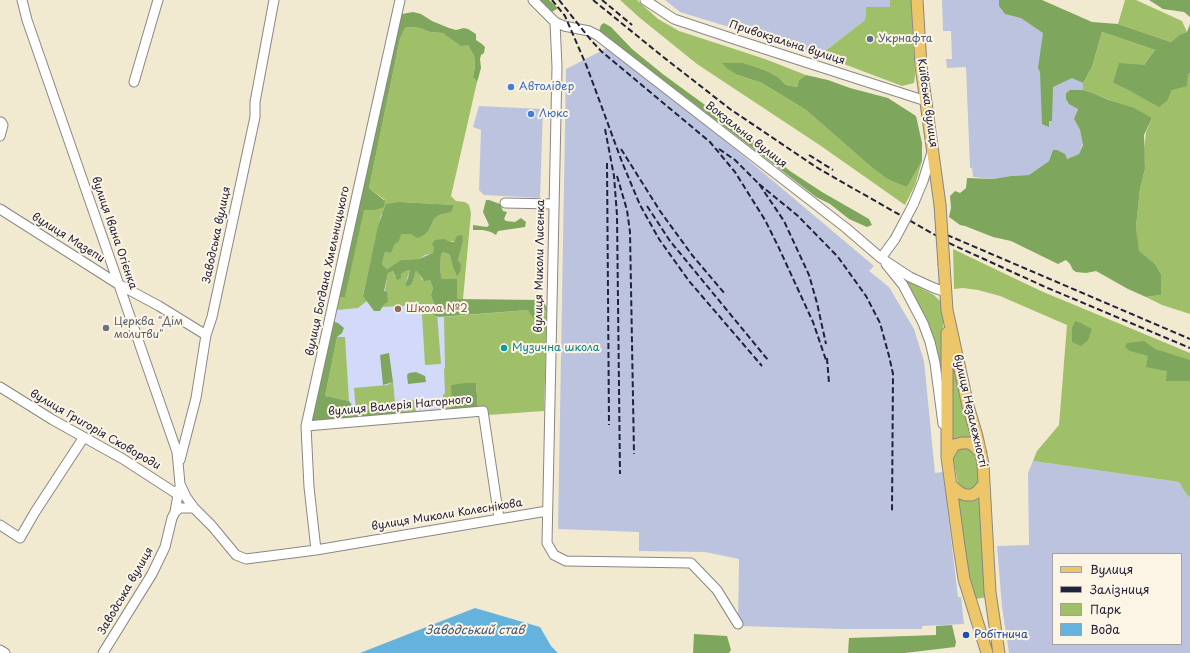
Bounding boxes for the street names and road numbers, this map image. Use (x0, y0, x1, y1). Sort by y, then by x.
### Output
street label: Привокзальна вулиця (727, 18, 847, 68)
street label: Київська вулиця (914, 58, 940, 148)
street label: Вокзальна вулиця (703, 99, 789, 171)
street label: вулиця Івана Огієнка (89, 175, 139, 291)
street label: Заводська вулиця (200, 185, 234, 285)
street label: вулиця Богдана Хмельницького (304, 185, 352, 357)
street label: вулиця Миколи Лисенка (532, 199, 548, 333)
street label: вулиця Мазепи (29, 210, 107, 266)
street label: вулиця Незалежності (951, 353, 989, 469)
street label: вулиця Григорія Сковороди (27, 387, 163, 473)
street label: вулиця Валерія Нагорного (328, 393, 472, 419)
street label: вулиця Миколи Колеснікова (371, 497, 523, 533)
street label: Заводська вулиця (96, 545, 156, 637)

